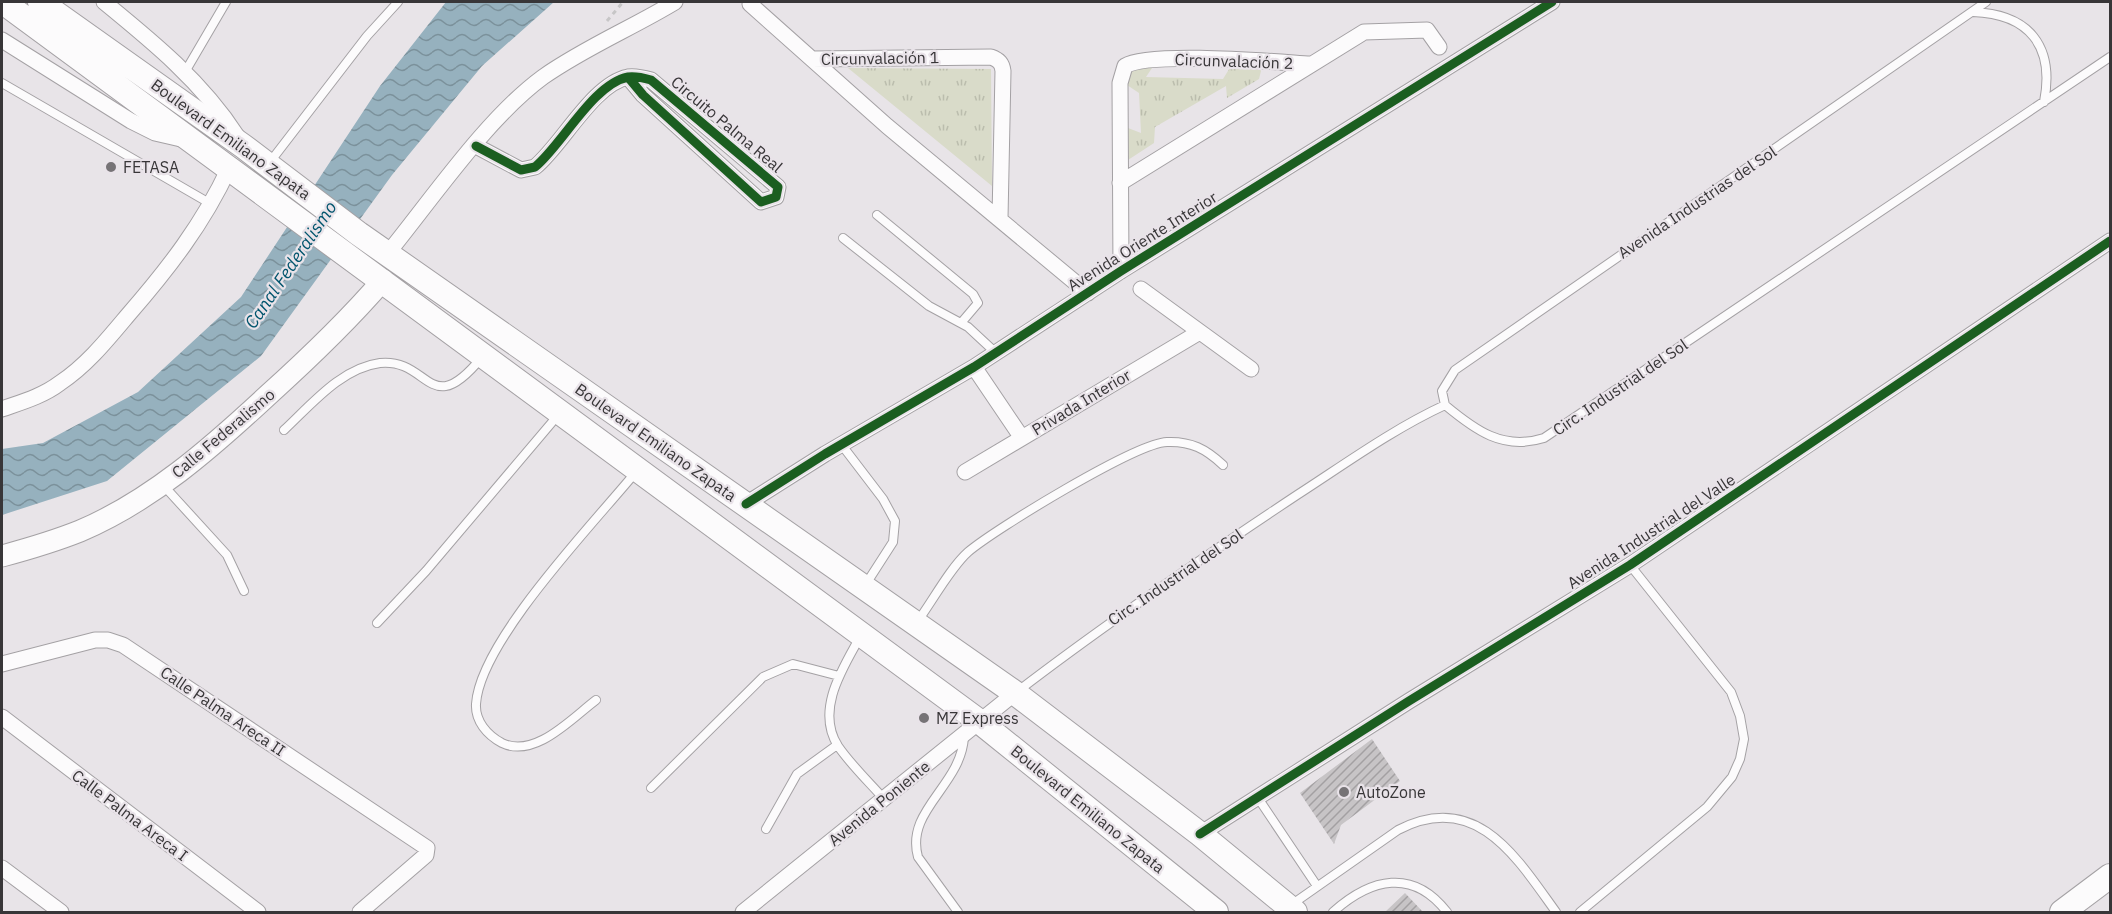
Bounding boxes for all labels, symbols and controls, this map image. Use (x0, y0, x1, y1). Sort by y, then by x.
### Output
street label: Circunvalación 1 (821, 47, 939, 69)
street label: Circunvalación 2 (1174, 49, 1294, 73)
street label: Circuito Palma Real (667, 71, 787, 177)
street label: Boulevard Emiliano Zapata (147, 74, 315, 204)
street label: Avenida Industrias del Sol (1614, 141, 1780, 263)
place label: FETASA (123, 157, 179, 177)
marker: FETASA (104, 160, 118, 174)
street label: Avenida Oriente Interior (1063, 187, 1221, 295)
water label: Canal Federalismo (239, 196, 342, 333)
street label: Circ. Industrial del Sol (1549, 334, 1691, 440)
street label: Privada Interior (1028, 365, 1134, 439)
street label: Boulevard Emiliano Zapata (571, 379, 741, 506)
street label: Calle Federalismo (167, 384, 279, 482)
street label: Avenida Industrial del Valle (1563, 469, 1739, 593)
street label: Circ. Industrial del Sol (1104, 524, 1246, 630)
street label: Calle Palma Areca II (157, 662, 289, 760)
place label: MZ Express (936, 708, 1019, 728)
marker: MZ Express (917, 711, 931, 725)
street label: Boulevard Emiliano Zapata (1007, 741, 1169, 878)
street label: Avenida Poniente (824, 756, 934, 850)
street label: Calle Palma Areca I (68, 765, 192, 865)
place label: AutoZone (1356, 782, 1426, 802)
marker: AutoZone (1337, 785, 1351, 799)

